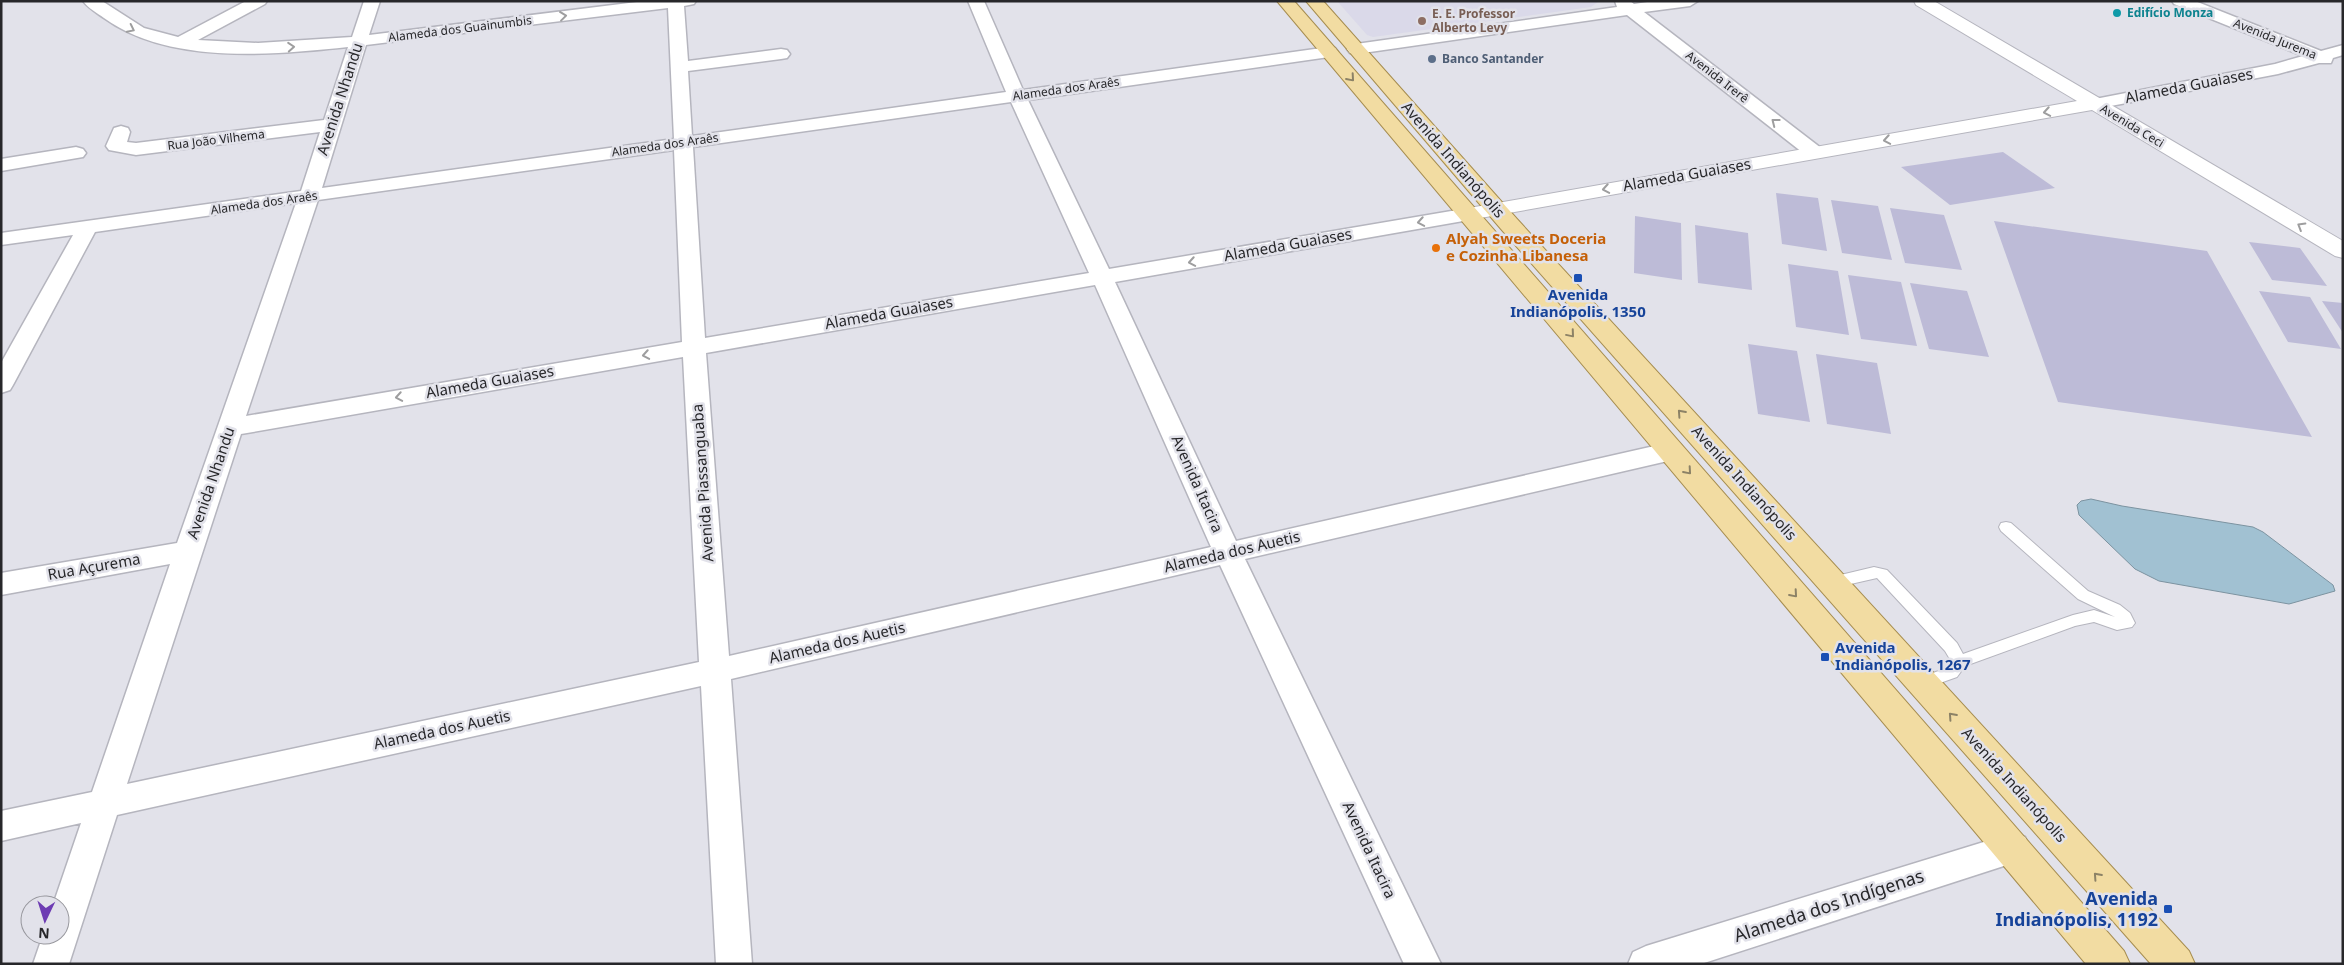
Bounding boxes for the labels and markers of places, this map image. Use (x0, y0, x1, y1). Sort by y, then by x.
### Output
place label: Edifício Monza (2127, 4, 2213, 21)
place label: E. E. Professor Alberto Levy (1432, 5, 1516, 36)
marker: Edifício Monza (2111, 7, 2123, 19)
marker: E. E. Professor Alberto Levy (1416, 15, 1428, 27)
place label: Banco Santander (1442, 50, 1544, 67)
marker: Banco Santander (1426, 53, 1438, 65)
place label: Alyah Sweets Doceria e Cozinha Libanesa (1446, 228, 1606, 265)
marker: Alyah Sweets Doceria e Cozinha Libanesa (1430, 242, 1442, 254)
marker: Avenida Indianópolis, 1350 (1572, 272, 1584, 284)
place label: Avenida Indianópolis, 1350 (1510, 284, 1646, 321)
place label: Avenida Indianópolis, 1267 (1835, 637, 1971, 674)
marker: Avenida Indianópolis, 1267 (1819, 651, 1831, 663)
place label: Avenida Indianópolis, 1192 (1995, 886, 2158, 931)
marker: Avenida Indianópolis, 1192 (2162, 903, 2174, 915)

